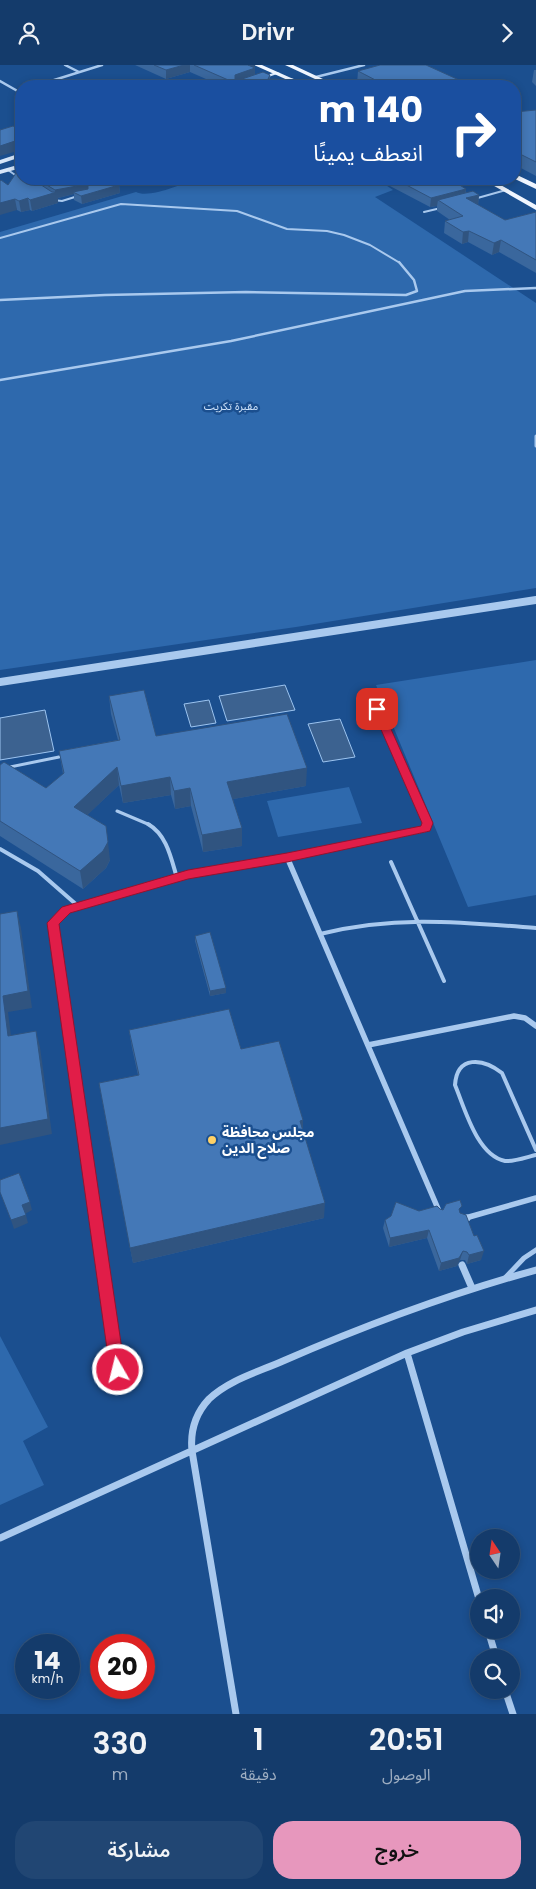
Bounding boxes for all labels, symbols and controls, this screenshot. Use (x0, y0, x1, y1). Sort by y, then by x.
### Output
text: Drivr (242, 17, 294, 48)
icon: person (15, 19, 43, 47)
icon: forward (493, 19, 521, 47)
text: 140 m (319, 85, 423, 134)
icon: right (441, 100, 506, 165)
text: انعطف يمينًا (313, 138, 423, 169)
park label: مقبرة تكريت (204, 398, 258, 414)
pin (356, 688, 398, 730)
icon: arrive (363, 695, 391, 723)
place label: مجلس محافظة صلاح الدين (222, 1122, 315, 1159)
marker: مجلس محافظة صلاح الدين (206, 1134, 218, 1146)
position arrow (91, 1343, 143, 1395)
north arrow (470, 1529, 520, 1579)
map controls (470, 1529, 520, 1699)
button: sound (470, 1589, 520, 1639)
speed limit sign: 20 (90, 1634, 155, 1699)
text: 14 (34, 1643, 61, 1678)
button: search (470, 1649, 520, 1699)
text: km/h (32, 1670, 63, 1687)
text: 1 (253, 1718, 264, 1761)
text: 20:51 (369, 1718, 444, 1761)
text: 330 (92, 1722, 148, 1765)
text: m (112, 1763, 128, 1786)
text: دقيقة (240, 1763, 277, 1786)
text: الوصول (382, 1763, 431, 1786)
button: مشاركة (15, 1821, 263, 1879)
button: خروج (273, 1821, 521, 1879)

